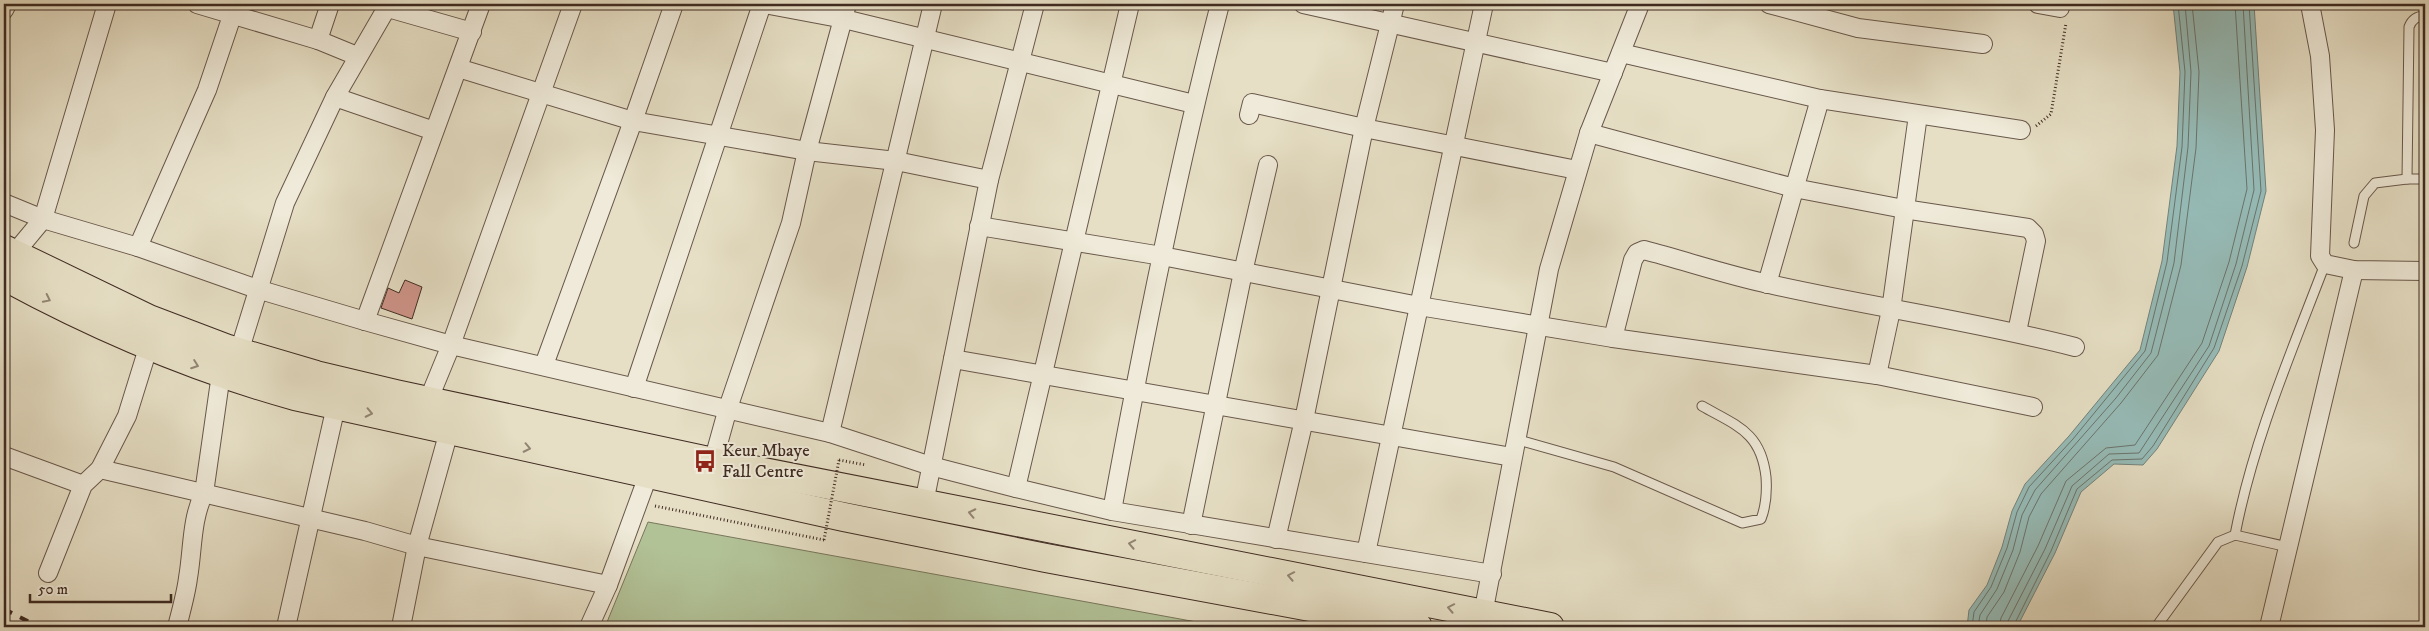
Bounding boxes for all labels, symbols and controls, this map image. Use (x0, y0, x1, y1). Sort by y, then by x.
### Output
one-way arrow (42, 293, 51, 303)
one-way arrow (191, 359, 199, 369)
one-way arrow (364, 407, 373, 418)
place label: Keur Mbaye Fall Centre (722, 440, 810, 483)
one-way arrow (523, 442, 532, 452)
bus stop icon: Keur Mbaye Fall Centre (692, 448, 718, 474)
one-way arrow (968, 508, 977, 519)
one-way arrow (1127, 540, 1136, 550)
scale bar (30, 571, 171, 603)
one-way arrow (1287, 571, 1296, 581)
text: 50 m (38, 580, 68, 599)
one-way arrow (1446, 603, 1455, 613)

